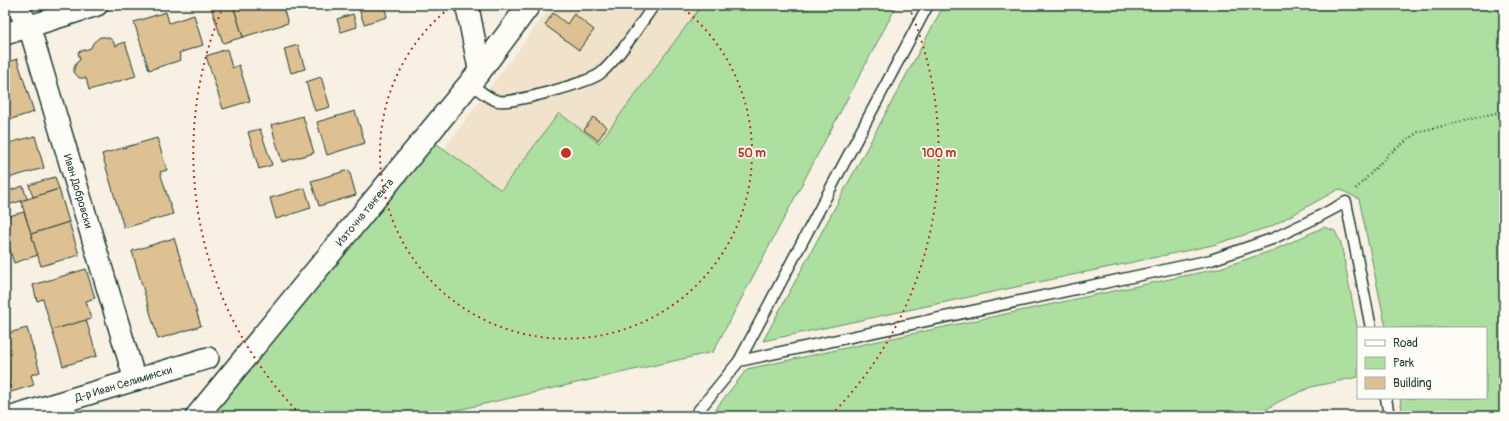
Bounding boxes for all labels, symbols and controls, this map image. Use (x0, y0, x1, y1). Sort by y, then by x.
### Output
centre of rings (559, 146, 573, 160)
text: 50 m (738, 146, 766, 161)
text: 100 m (922, 146, 957, 161)
street label: Иван Добровски (61, 153, 95, 230)
street label: Източна тангента (333, 176, 396, 249)
legend (1357, 327, 1487, 399)
text: Road (1393, 336, 1418, 351)
text: Park (1393, 356, 1414, 371)
street label: Д-р Иван Селимински (72, 363, 174, 405)
text: Building (1393, 376, 1432, 391)

